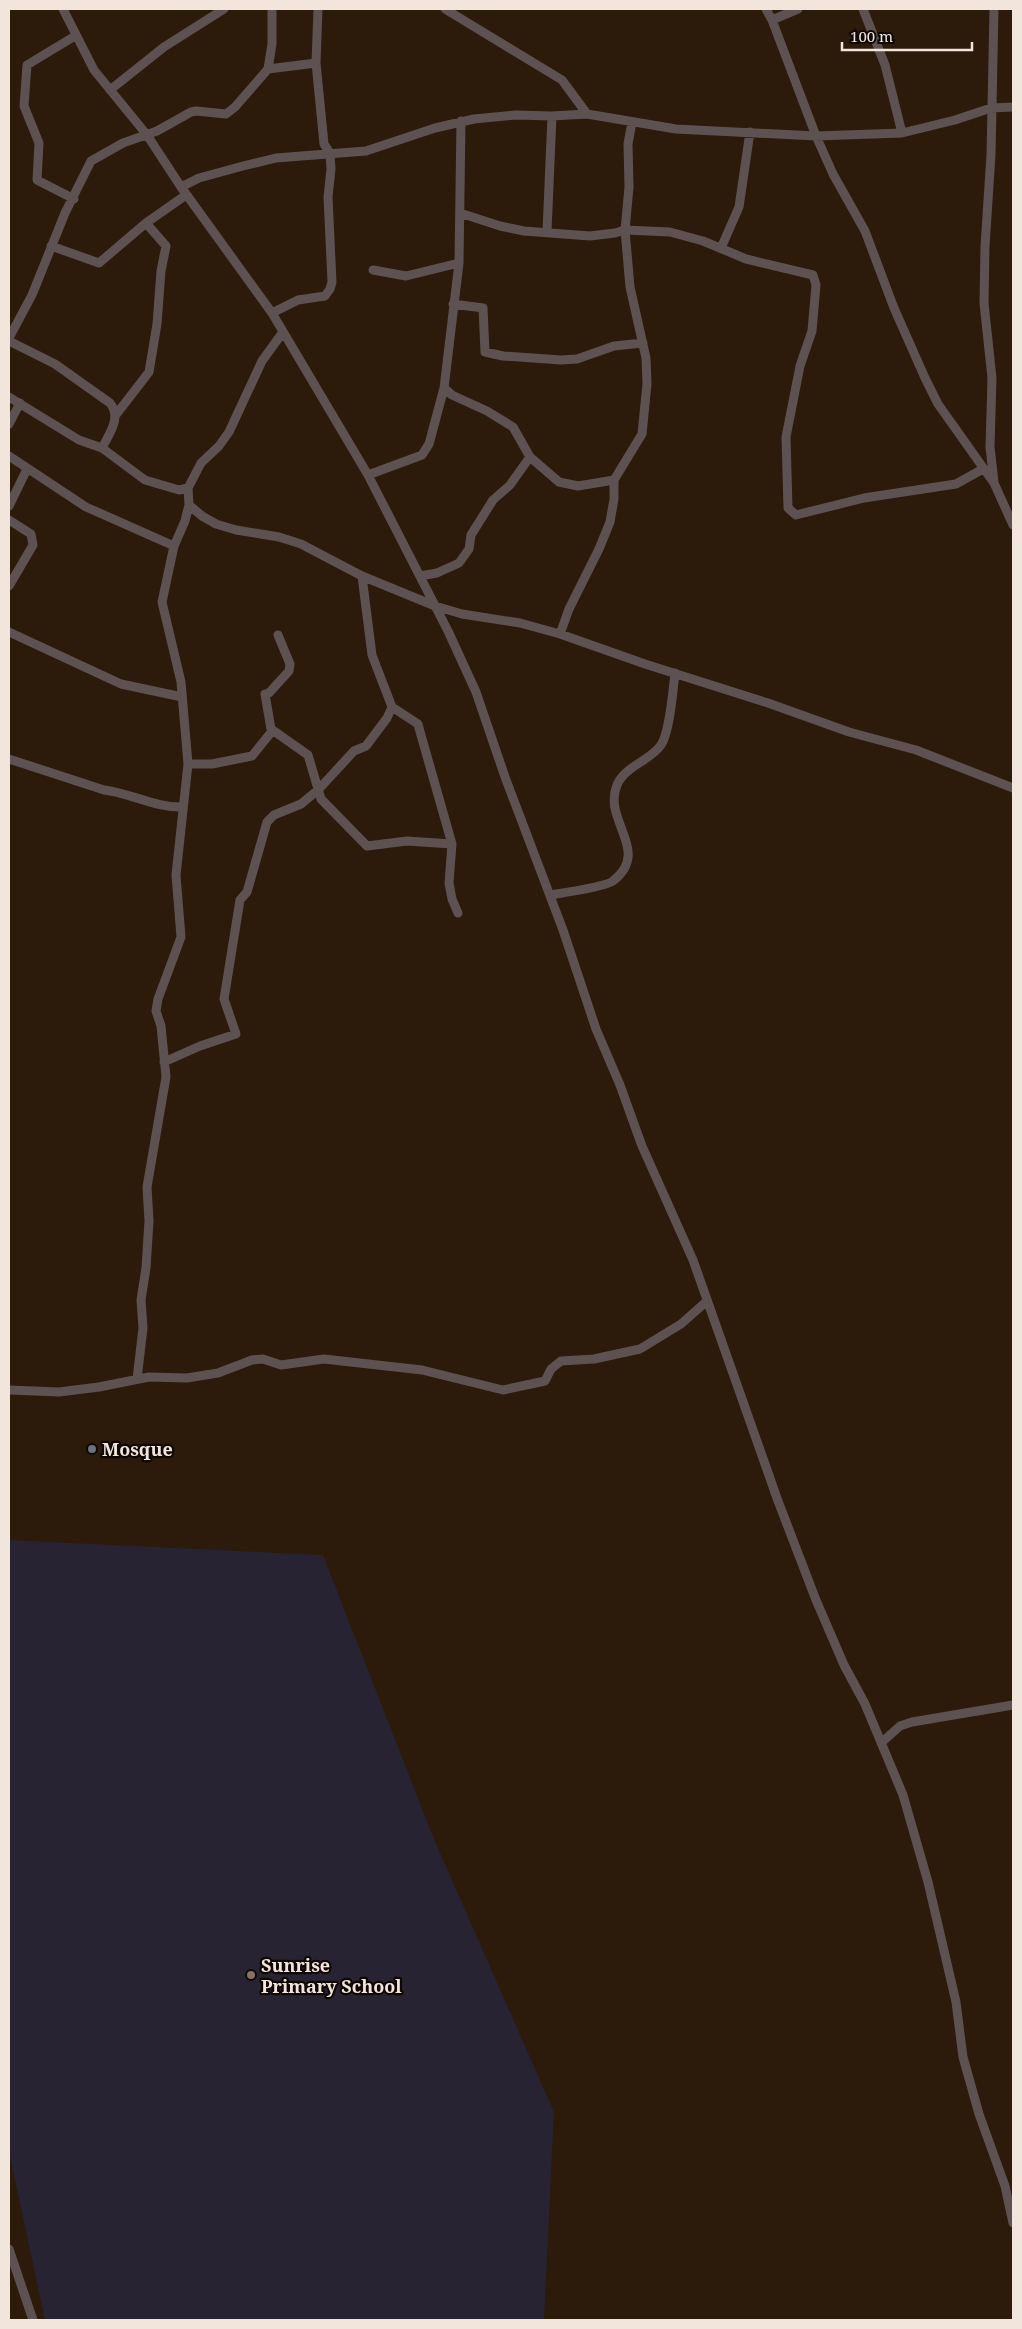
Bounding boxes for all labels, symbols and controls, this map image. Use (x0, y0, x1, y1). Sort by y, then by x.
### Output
scale bar (842, 20, 972, 52)
text: 100 m (850, 26, 893, 46)
place label: Mosque (102, 1437, 173, 1461)
marker: Mosque (86, 1443, 98, 1455)
place label: Sunrise Primary School (261, 1953, 402, 1998)
marker: Sunrise Primary School (245, 1969, 257, 1981)

